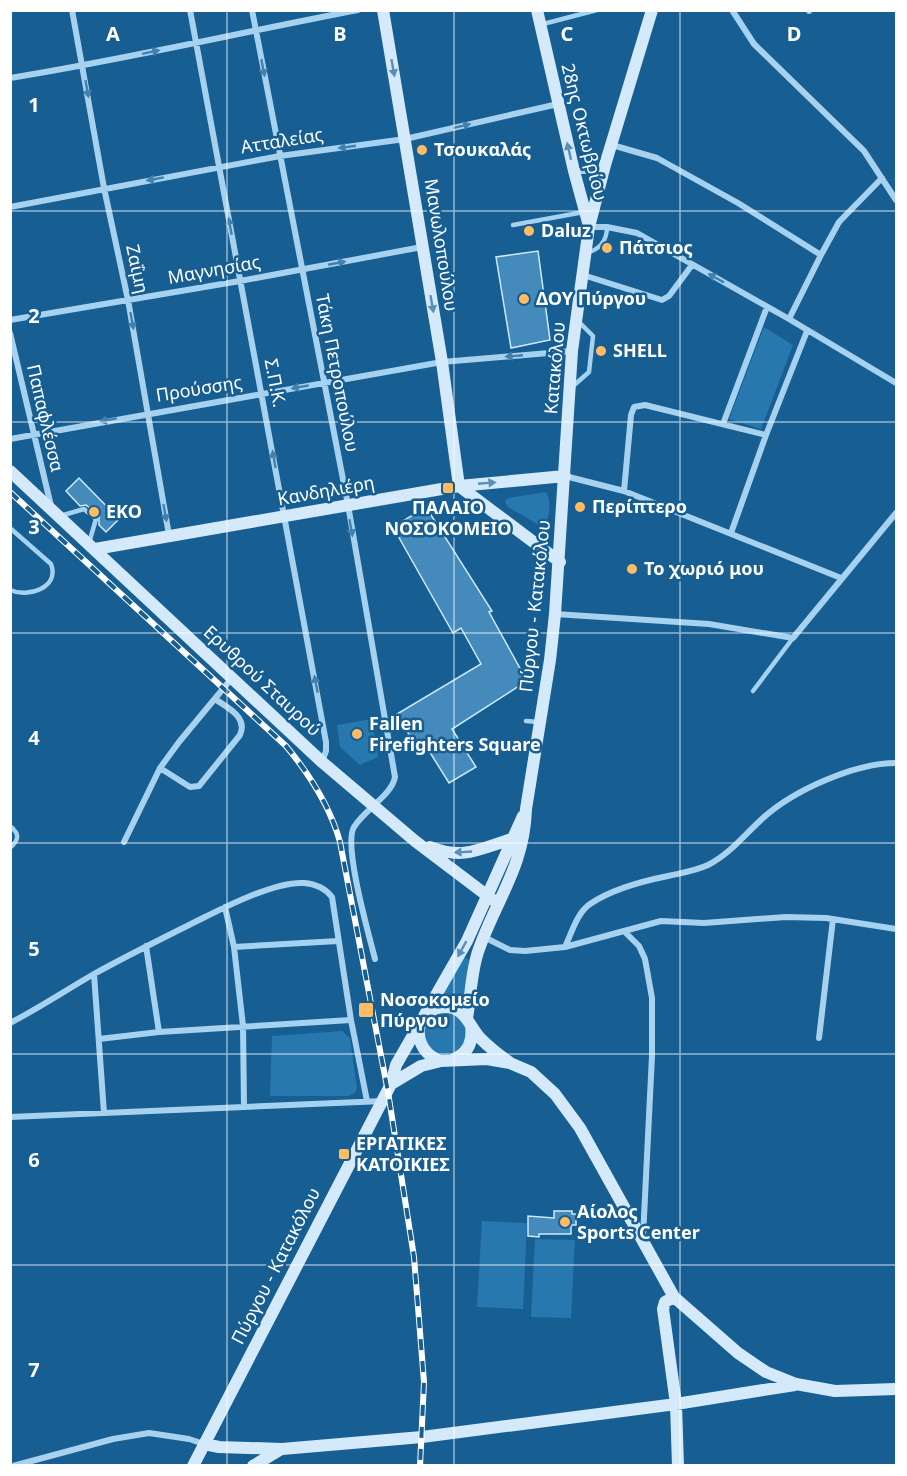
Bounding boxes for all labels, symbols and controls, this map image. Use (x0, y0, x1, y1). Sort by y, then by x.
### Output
text: A (106, 20, 120, 47)
text: B (333, 20, 347, 47)
text: C (561, 20, 574, 47)
text: D (787, 20, 801, 47)
one-way arrow (141, 47, 160, 56)
one-way arrow (259, 59, 268, 78)
one-way arrow (389, 59, 398, 78)
street label: 28ης Οκτωβρίου (556, 61, 614, 203)
one-way arrow (83, 79, 92, 98)
text: 1 (28, 91, 40, 118)
one-way arrow (453, 121, 472, 130)
street label: Ατταλείας (239, 122, 325, 158)
place label: Τσουκαλάς (434, 137, 531, 161)
one-way arrow (564, 141, 573, 160)
one-way arrow (337, 142, 356, 151)
marker: Τσουκαλάς (415, 143, 429, 157)
one-way arrow (145, 175, 164, 184)
street label: Μανωλοπούλου (420, 177, 464, 313)
one-way arrow (225, 216, 234, 235)
place label: Daluz (541, 218, 591, 242)
marker: Daluz (522, 224, 536, 238)
place label: Πάτσιος (619, 235, 693, 259)
marker: Πάτσιος (600, 241, 614, 255)
street label: Ζαΐμη (121, 242, 155, 296)
street label: Μαγνησίας (166, 249, 262, 289)
one-way arrow (328, 258, 347, 267)
one-way arrow (707, 273, 724, 283)
place label: ΔΟΥ Πύργου (536, 286, 646, 310)
street label: Τάκη Πετροπούλου (311, 292, 365, 454)
marker: ΔΟΥ Πύργου (517, 292, 531, 306)
one-way arrow (428, 295, 437, 314)
text: 2 (28, 302, 40, 329)
one-way arrow (128, 312, 137, 331)
street label: Κατακόλου (538, 321, 570, 415)
place label: SHELL (613, 338, 667, 362)
marker: SHELL (594, 344, 608, 358)
one-way arrow (504, 351, 523, 361)
street label: Σ.Π.Κ. (260, 356, 292, 409)
street label: Παπαφλέσσα (22, 362, 70, 474)
street label: Προύσσης (154, 369, 244, 407)
one-way arrow (290, 383, 309, 392)
one-way arrow (98, 416, 117, 425)
one-way arrow (269, 449, 278, 468)
street label: Κανδηλιέρη (275, 470, 376, 510)
one-way arrow (478, 478, 497, 488)
marker: ΠΑΛΑΙΟ ΝΟΣΟΚΟΜΕΙΟ (441, 481, 455, 495)
place label: Περίπτερο (592, 494, 687, 518)
place label: ΠΑΛΑΙΟ ΝΟΣΟΚΟΜΕΙΟ (384, 495, 512, 540)
place label: EKO (106, 499, 142, 523)
marker: Περίπτερο (573, 500, 587, 514)
one-way arrow (161, 504, 170, 523)
marker: EKO (87, 505, 101, 519)
text: 3 (28, 513, 40, 540)
one-way arrow (347, 518, 356, 537)
street label: Πύργου - Κατακόλου (513, 519, 555, 693)
place label: Το χωριό μου (644, 556, 764, 580)
marker: Το χωριό μου (625, 562, 639, 576)
street label: Ερυθρού Σταυρού (199, 620, 327, 741)
one-way arrow (311, 674, 320, 693)
place label: Fallen Firefighters Square (369, 711, 541, 756)
text: 4 (28, 724, 40, 751)
marker: Fallen Firefighters Square (350, 727, 364, 741)
one-way arrow (454, 848, 473, 857)
text: 5 (28, 935, 40, 962)
one-way arrow (457, 941, 467, 958)
place label: Νοσοκομείο Πύργου (380, 987, 490, 1032)
marker: Νοσοκομείο Πύργου (357, 1001, 375, 1019)
place label: ΕΡΓΑΤΙΚΕΣ ΚΑΤΟΙΚΙΕΣ (356, 1131, 450, 1176)
text: 6 (28, 1146, 40, 1173)
marker: ΕΡΓΑΤΙΚΕΣ ΚΑΤΟΙΚΙΕΣ (337, 1147, 351, 1161)
street label: Πύργου - Κατακόλου (225, 1183, 325, 1348)
place label: Αίολος Sports Center (577, 1199, 700, 1244)
marker: Αίολος Sports Center (558, 1215, 572, 1229)
text: 7 (28, 1356, 40, 1383)

